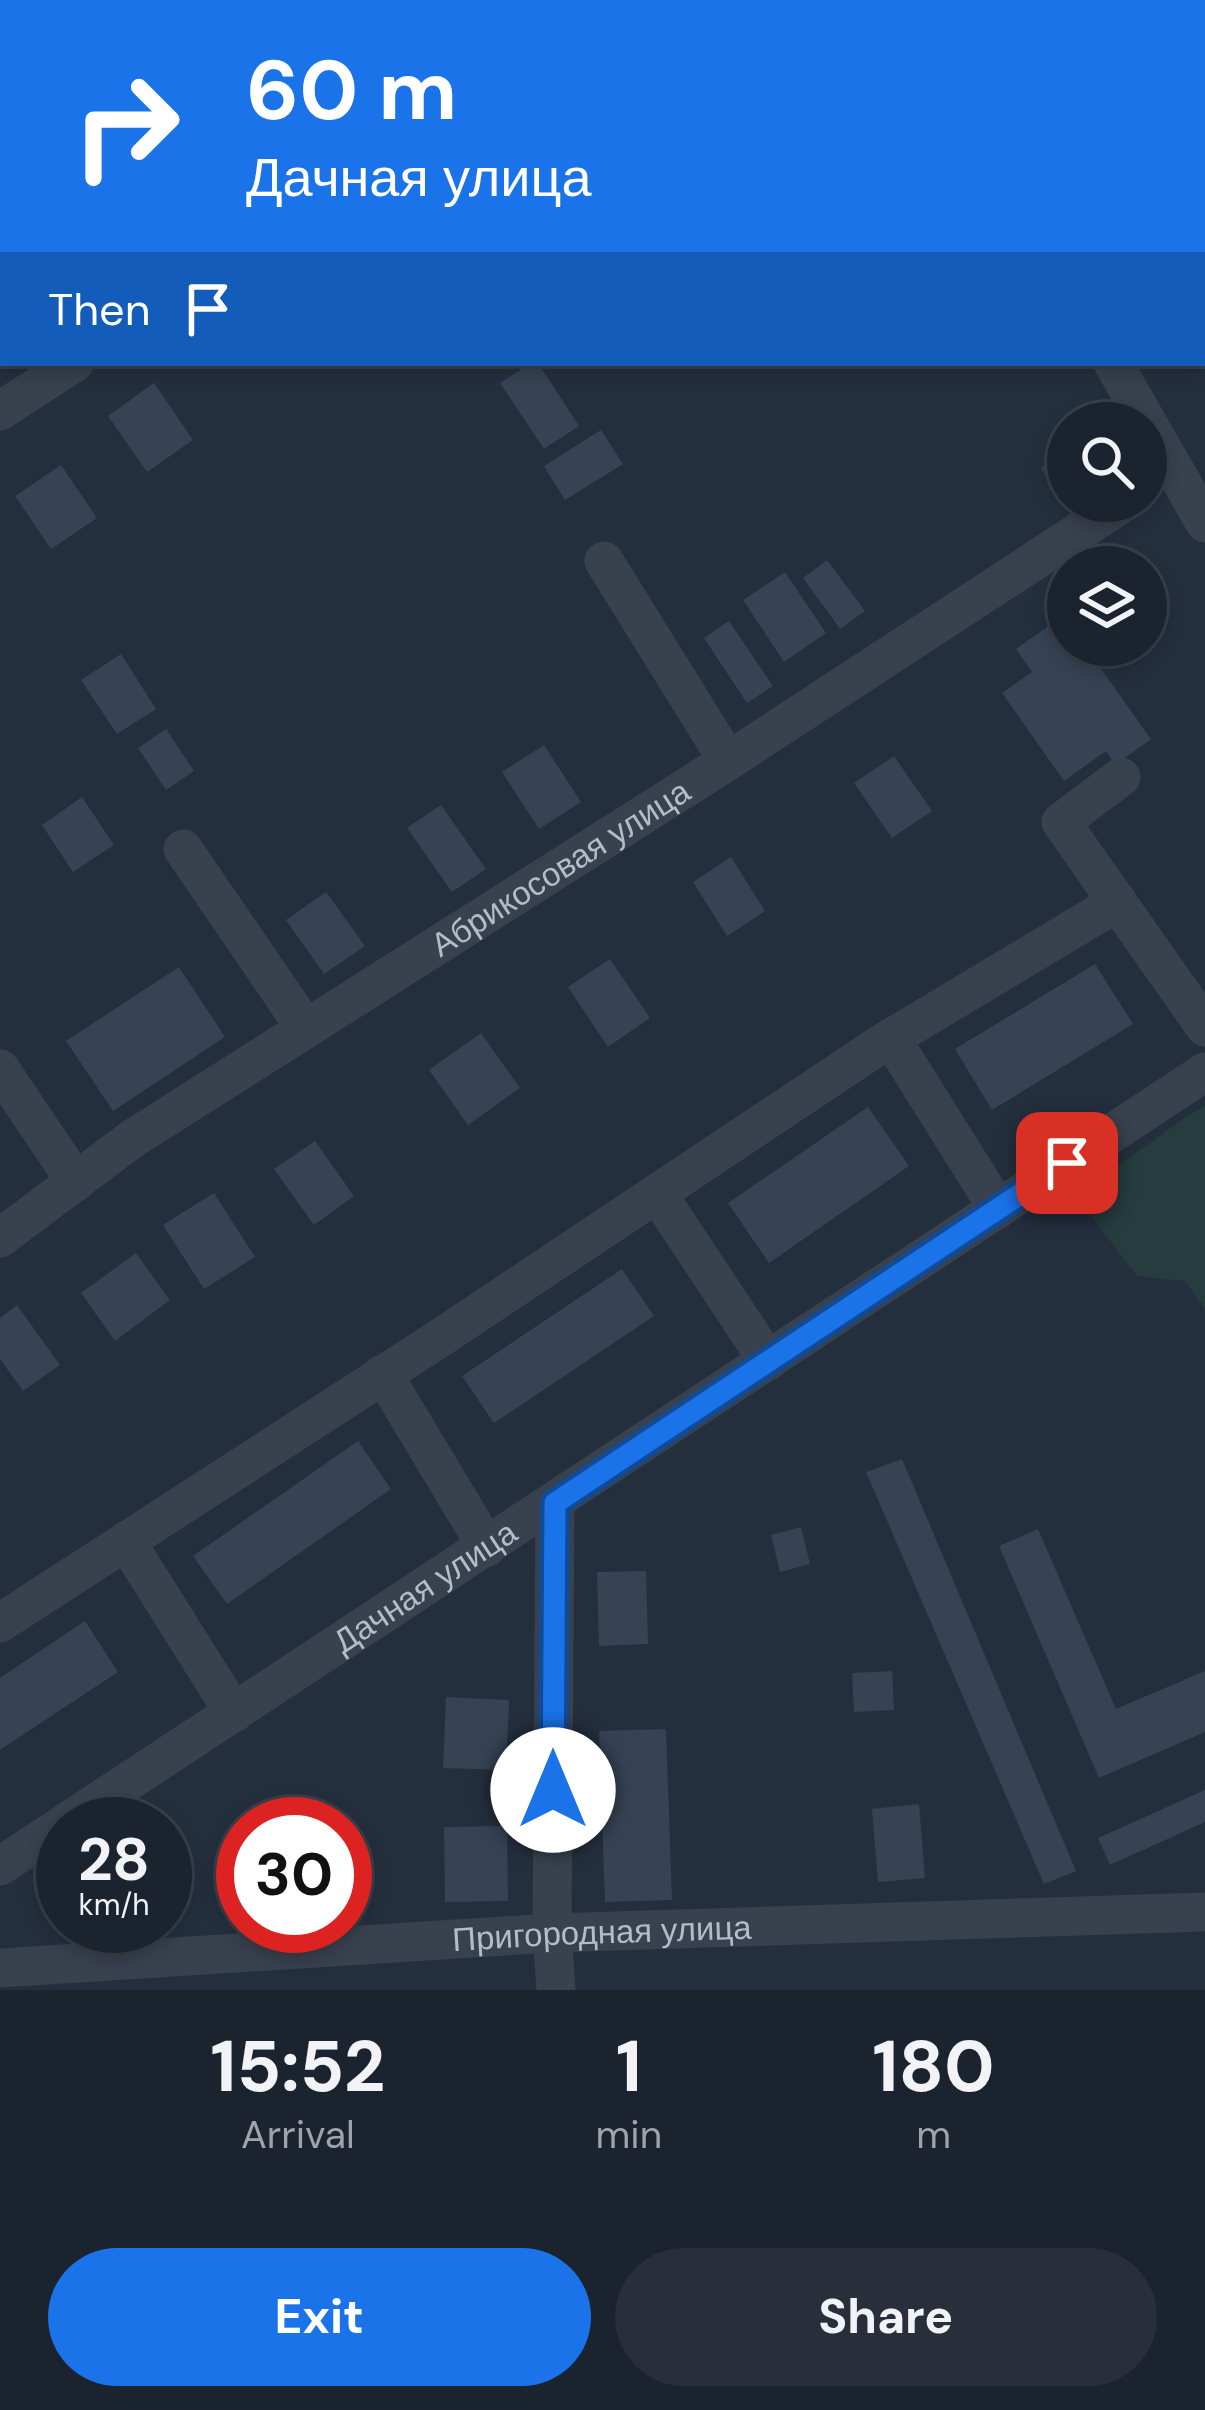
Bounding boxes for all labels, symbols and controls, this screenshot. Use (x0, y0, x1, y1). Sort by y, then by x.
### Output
text: 60 m (246, 36, 457, 145)
icon: right (48, 48, 204, 204)
text: Дачная улица (246, 142, 591, 213)
icon: arrive (175, 276, 241, 342)
text: Then (48, 280, 151, 339)
map controls (1047, 402, 1167, 666)
button: search (1047, 402, 1167, 522)
button: layers (1047, 546, 1167, 666)
street label: Абрикосовая улица (422, 769, 698, 966)
pin (1016, 1112, 1118, 1214)
icon: arrive (1034, 1130, 1100, 1196)
street label: Дачная улица (325, 1510, 525, 1662)
position arrow (490, 1727, 616, 1853)
speed limit sign: 30 (216, 1797, 372, 1953)
text: 28 (78, 1820, 150, 1899)
text: km/h (79, 1885, 149, 1924)
street label: Пригородная улица (451, 1905, 753, 1961)
text: 15:52 (210, 2020, 385, 2113)
text: 1 (616, 2020, 642, 2113)
text: 180 (872, 2020, 995, 2113)
text: Arrival (241, 2109, 355, 2160)
text: min (596, 2109, 662, 2160)
text: m (916, 2109, 951, 2160)
button: Exit (48, 2248, 591, 2386)
button: Share (615, 2248, 1157, 2386)

